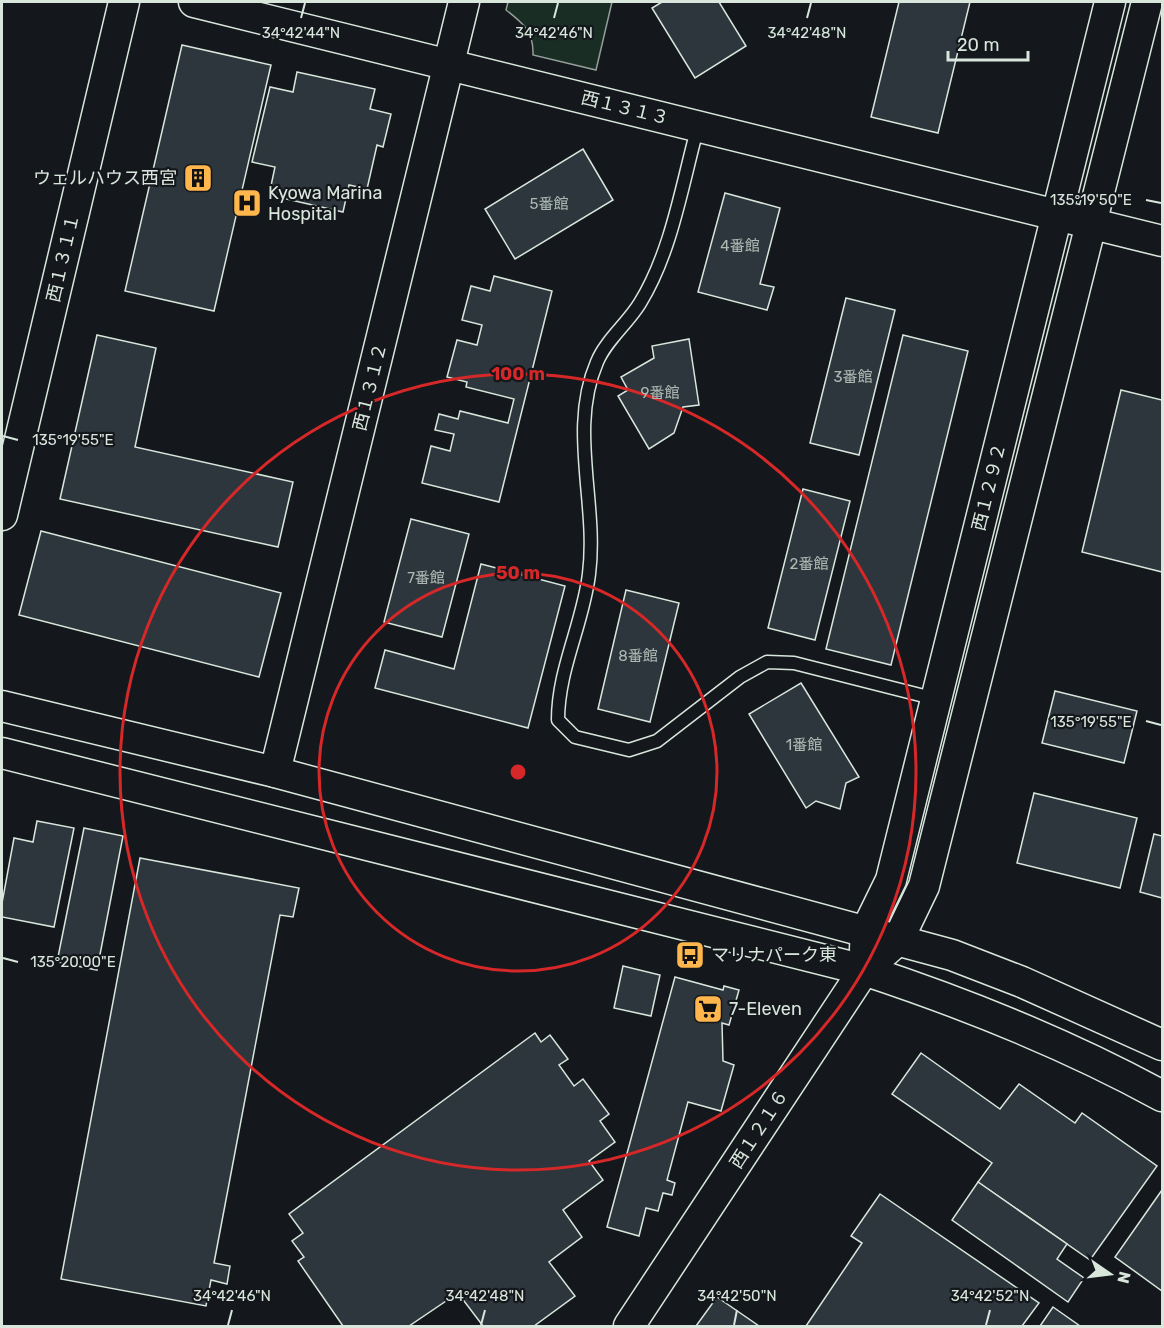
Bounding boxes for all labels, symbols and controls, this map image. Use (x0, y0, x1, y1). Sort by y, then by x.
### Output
text: 34°42'44"N (262, 24, 340, 42)
text: 34°42'46"N (515, 24, 593, 42)
text: 34°42'48"N (767, 24, 847, 42)
scale bar (948, 24, 1028, 62)
text: 20 m (957, 34, 999, 56)
street label: 西１３１３ (579, 86, 671, 130)
building icon: ウェルハウス西宮 (182, 162, 214, 194)
place label: ウェルハウス西宮 (33, 167, 177, 189)
place label: Kyowa Marina Hospital (268, 182, 382, 225)
hospital icon: Kyowa Marina Hospital (231, 187, 263, 219)
text: 135°19'50"E (1050, 191, 1132, 209)
house number: 5番館 (530, 195, 568, 213)
street label: 西１３１１ (42, 212, 84, 304)
house number: 4番館 (720, 237, 760, 255)
street label: 西１３１２ (348, 341, 392, 433)
text: 100 m (491, 363, 545, 385)
house number: 3番館 (833, 368, 873, 386)
house number: 9番館 (641, 384, 679, 402)
text: 135°19'55"E (32, 431, 114, 449)
street label: 西１２９２ (967, 441, 1011, 533)
house number: 2番館 (790, 555, 828, 573)
text: 50 m (496, 562, 540, 584)
house number: 7番館 (407, 569, 445, 587)
house number: 8番館 (618, 647, 658, 665)
text: 135°19'55"E (1050, 713, 1132, 731)
house number: 1番館 (786, 736, 822, 754)
centre of rings (508, 762, 528, 782)
bus stop icon: マリナパーク東 (674, 939, 706, 971)
place label: マリナパーク東 (711, 944, 837, 966)
text: 135°20'00"E (30, 953, 116, 971)
supermarket icon: 7-Eleven (692, 993, 724, 1025)
place label: 7-Eleven (729, 998, 802, 1020)
street label: 西１２１６ (725, 1085, 793, 1173)
north arrow (1080, 1244, 1140, 1304)
text: N (1113, 1270, 1135, 1285)
text: 34°42'46"N (193, 1287, 271, 1305)
text: 34°42'48"N (445, 1287, 525, 1305)
text: 34°42'50"N (697, 1287, 777, 1305)
text: 34°42'52"N (951, 1287, 1029, 1305)

